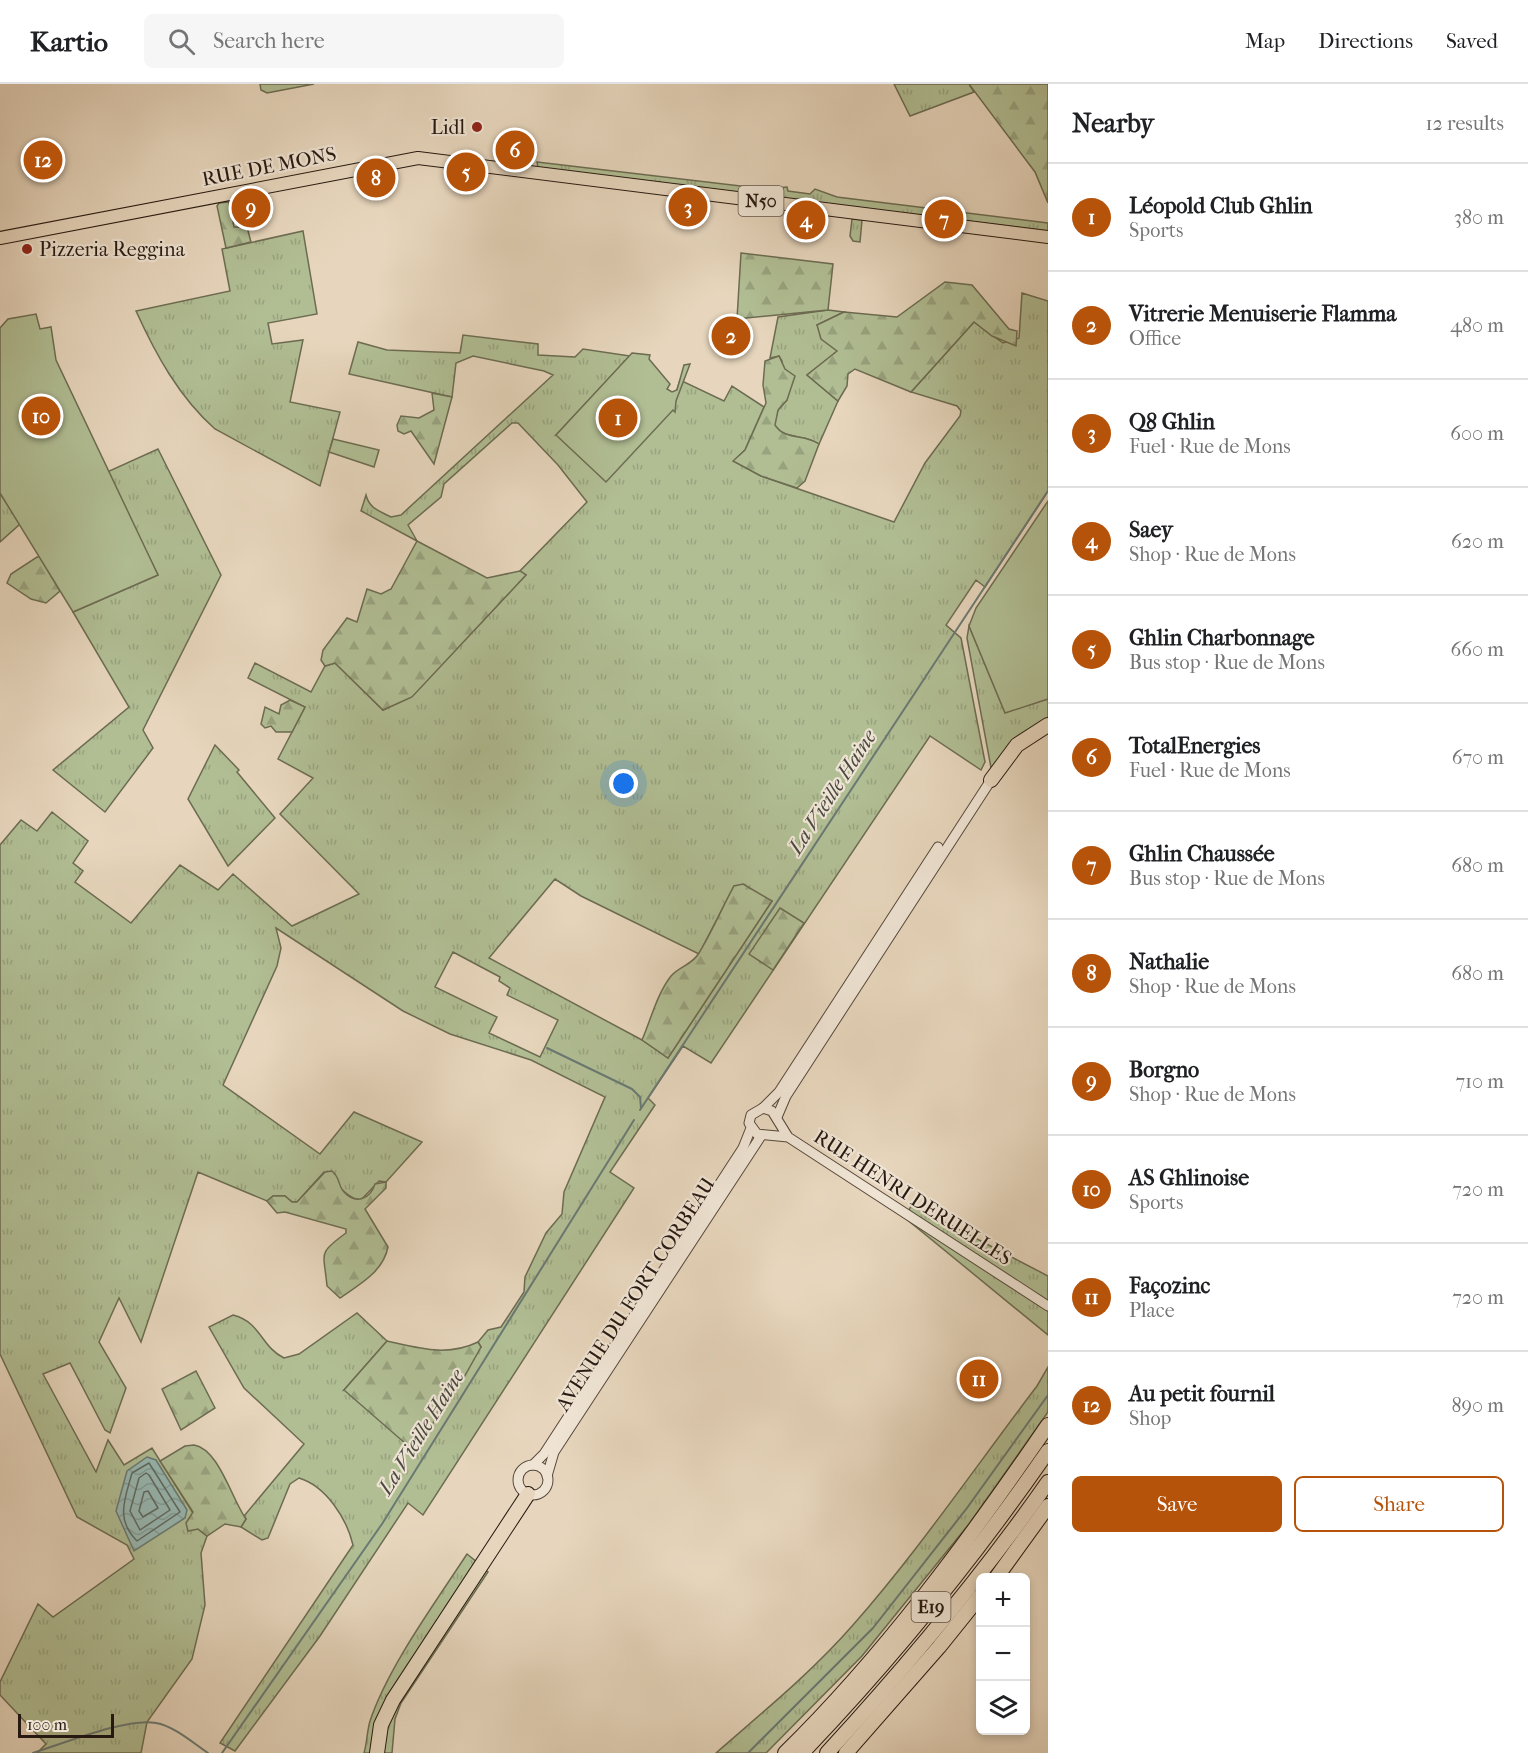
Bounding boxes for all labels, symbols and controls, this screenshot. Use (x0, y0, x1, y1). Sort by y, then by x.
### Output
search box (144, 14, 564, 68)
text: Kartio (30, 25, 108, 58)
icon: search (165, 25, 198, 58)
text: Search here (213, 28, 325, 54)
text: Map (1245, 29, 1285, 53)
text: Directions (1318, 29, 1413, 53)
text: Saved (1446, 29, 1498, 53)
text: Nearby (1072, 108, 1154, 139)
text: 12 results (1425, 112, 1504, 135)
place label: Lidl (431, 116, 465, 139)
marker: Lidl (470, 120, 484, 134)
pin: 6 (496, 128, 534, 172)
pin: 12 (24, 138, 63, 182)
street label: RUE DE MONS (200, 142, 338, 191)
pin: 5 (446, 150, 486, 194)
pin: 8 (356, 156, 395, 200)
pin: 3 (668, 184, 708, 230)
pin: 9 (232, 186, 270, 230)
road number: N50 (738, 186, 783, 216)
text: Léopold Club Ghlin (1129, 193, 1313, 219)
pin: 7 (924, 196, 964, 242)
pin: 4 (786, 198, 826, 242)
text: 1 (1088, 206, 1095, 229)
text: 380 m (1454, 206, 1504, 229)
text: Sports (1129, 219, 1183, 242)
place label: Pizzeria Reggina (39, 238, 186, 261)
marker: Pizzeria Reggina (20, 242, 34, 256)
text: Vitrerie Menuiserie Flamma (1129, 301, 1396, 327)
pin: 2 (712, 314, 750, 358)
text: 2 (1086, 314, 1097, 337)
text: 480 m (1450, 314, 1504, 337)
text: Office (1129, 327, 1181, 350)
pin: 10 (22, 394, 60, 438)
pin: 1 (598, 396, 638, 440)
text: Q8 Ghlin (1129, 409, 1215, 435)
text: 3 (1087, 422, 1096, 445)
text: 600 m (1450, 422, 1504, 445)
text: Fuel · Rue de Mons (1129, 435, 1291, 458)
text: Saey (1129, 517, 1173, 543)
text: 4 (1086, 530, 1097, 553)
text: 620 m (1451, 530, 1504, 553)
text: Shop · Rue de Mons (1129, 543, 1296, 566)
text: Ghlin Charbonnage (1129, 625, 1315, 651)
text: 5 (1087, 638, 1096, 661)
text: 660 m (1450, 638, 1504, 661)
text: Bus stop · Rue de Mons (1129, 651, 1325, 674)
water label: La Vieille Haine (782, 725, 881, 860)
text: TotalEnergies (1129, 733, 1260, 759)
text: 6 (1086, 746, 1097, 769)
text: 670 m (1452, 746, 1504, 769)
text: Fuel · Rue de Mons (1129, 759, 1291, 782)
your location (609, 769, 638, 798)
text: Ghlin Chaussée (1129, 841, 1275, 867)
text: 7 (1087, 854, 1096, 877)
text: 680 m (1451, 854, 1504, 877)
text: Bus stop · Rue de Mons (1129, 867, 1325, 890)
text: Nathalie (1129, 949, 1209, 975)
text: 8 (1086, 962, 1097, 985)
text: 680 m (1451, 962, 1504, 985)
text: Shop · Rue de Mons (1129, 975, 1296, 998)
text: Borgno (1129, 1057, 1199, 1083)
text: 9 (1086, 1070, 1097, 1093)
text: 710 m (1455, 1070, 1504, 1093)
text: Shop · Rue de Mons (1129, 1083, 1296, 1106)
street label: RUE HENRI DERUELLES (810, 1125, 1016, 1270)
text: AS Ghlinoise (1129, 1165, 1249, 1191)
street label: AVENUE DU FORT CORBEAU (551, 1173, 720, 1416)
text: 10 (1082, 1178, 1101, 1201)
text: 720 m (1452, 1178, 1504, 1201)
text: Sports (1129, 1191, 1183, 1214)
text: Façozinc (1129, 1273, 1210, 1299)
text: 11 (1084, 1286, 1099, 1309)
text: 720 m (1452, 1286, 1504, 1309)
text: Place (1129, 1299, 1175, 1322)
pin: 11 (960, 1356, 998, 1402)
water label: La Vieille Haine (372, 1365, 469, 1501)
text: Au petit fournil (1129, 1381, 1275, 1407)
text: 12 (1083, 1394, 1100, 1417)
text: 890 m (1452, 1394, 1504, 1417)
text: Shop (1129, 1407, 1171, 1430)
button: Save (1072, 1476, 1282, 1532)
button: Share (1294, 1476, 1504, 1532)
map controls (976, 1573, 1030, 1735)
button: + (976, 1573, 1030, 1627)
road number: E19 (912, 1592, 950, 1622)
button: − (976, 1627, 1030, 1681)
button: layers (976, 1681, 1030, 1735)
scale bar (18, 1711, 114, 1738)
text: 100 m (27, 1715, 67, 1734)

